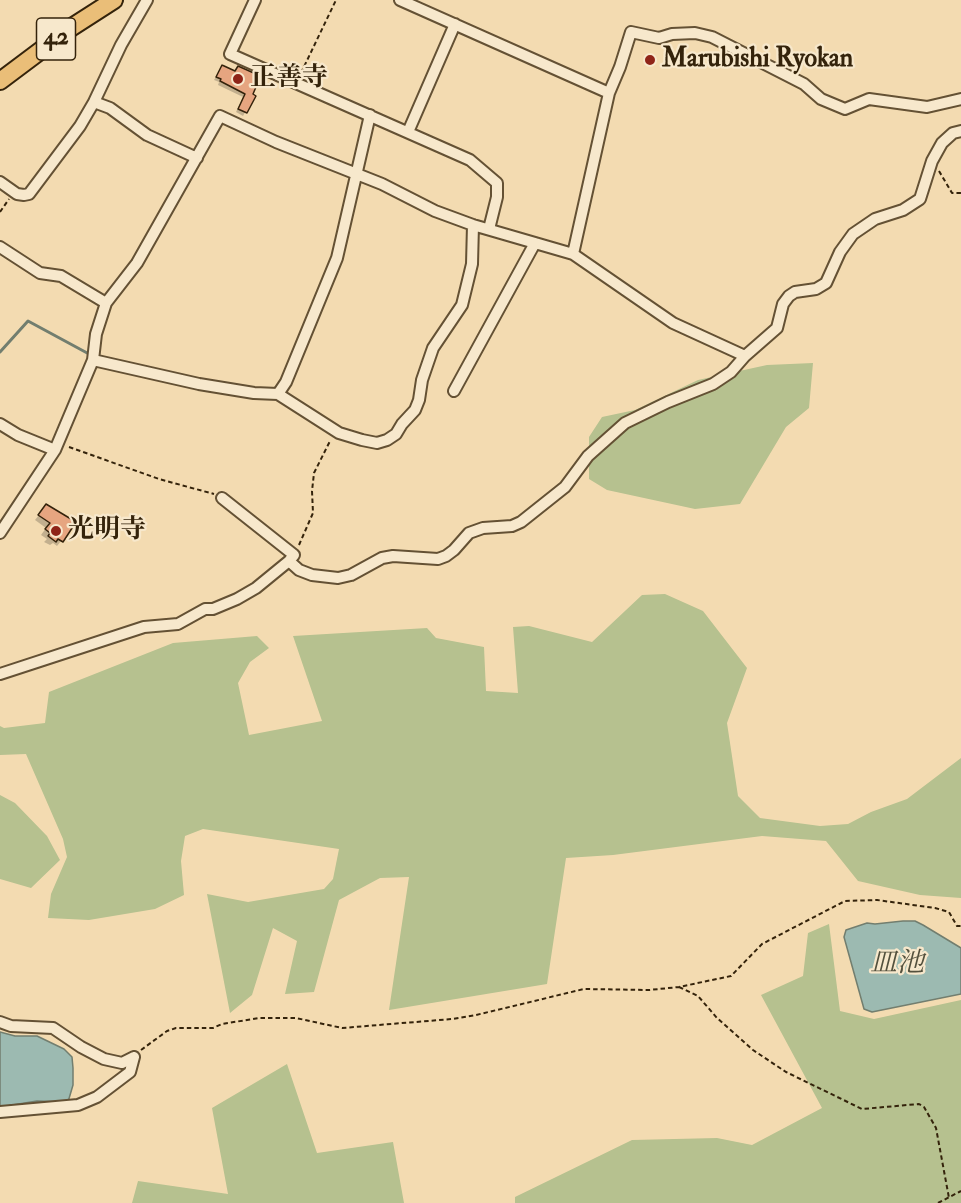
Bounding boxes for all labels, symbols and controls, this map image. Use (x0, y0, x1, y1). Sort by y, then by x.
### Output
road number: 42 (36, 18, 76, 60)
place label: Marubishi Ryokan (662, 44, 853, 76)
marker: Marubishi Ryokan (643, 53, 657, 67)
place label: 正善寺 (250, 63, 328, 95)
marker: 正善寺 (231, 72, 245, 86)
place label: 光明寺 (68, 515, 146, 547)
marker: 光明寺 (49, 524, 63, 538)
water label: 皿池 (870, 949, 924, 981)

